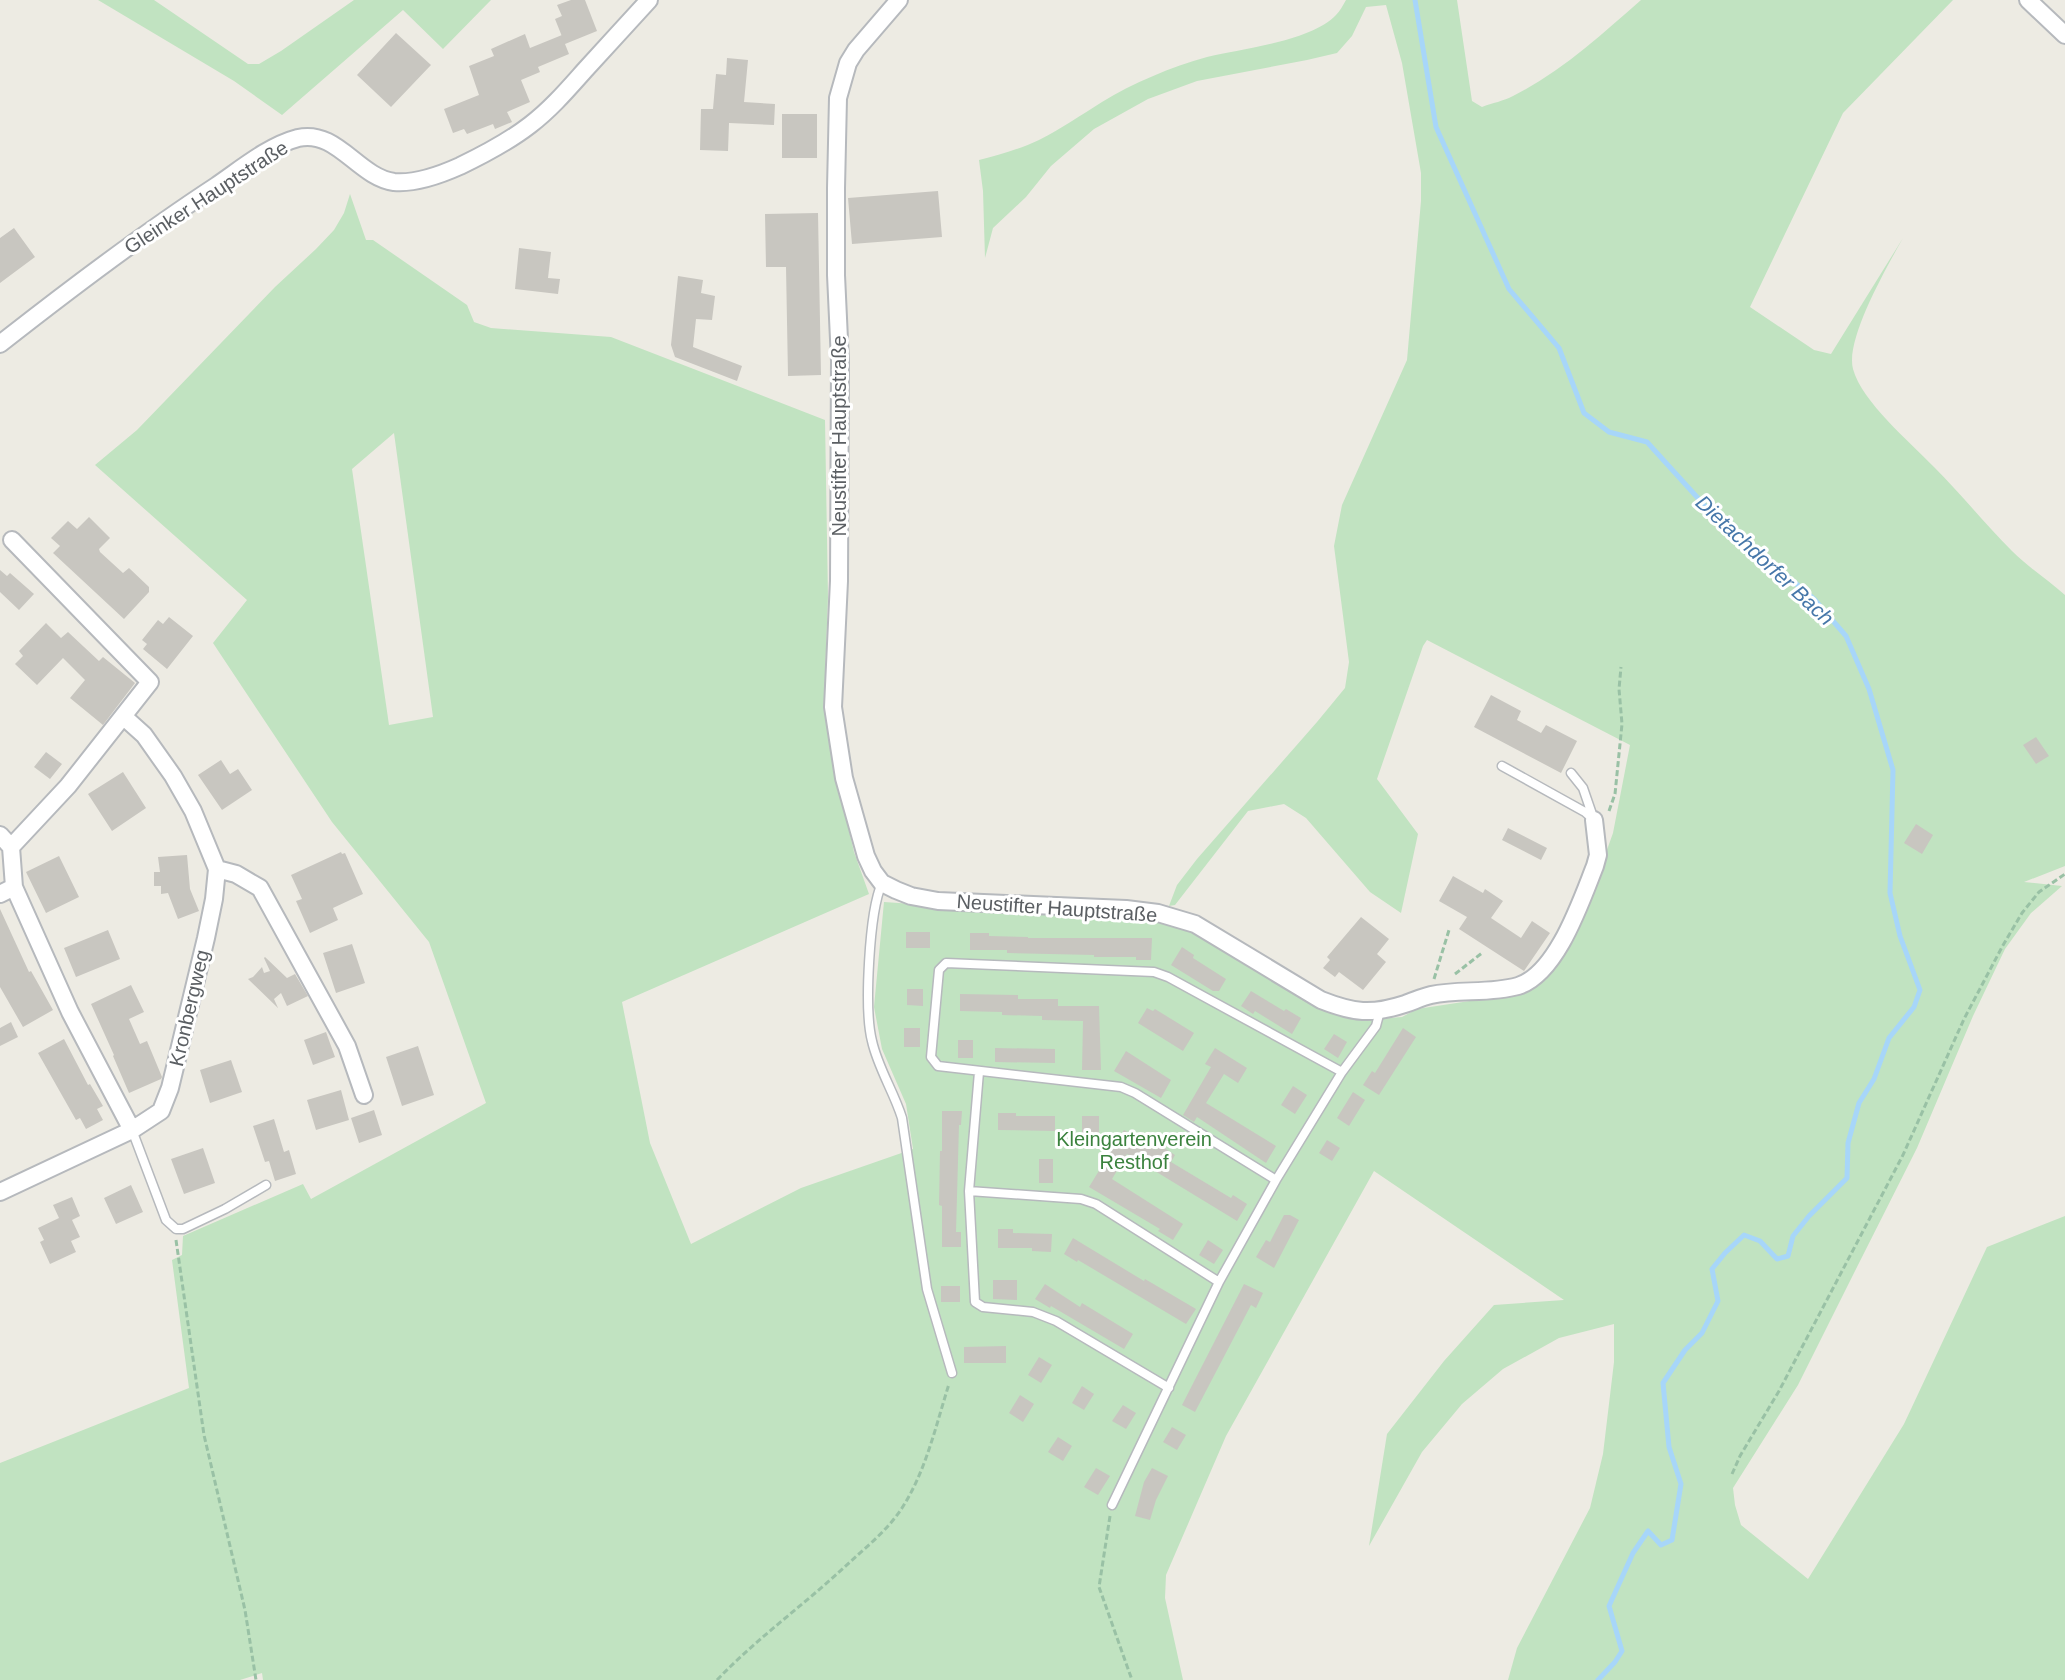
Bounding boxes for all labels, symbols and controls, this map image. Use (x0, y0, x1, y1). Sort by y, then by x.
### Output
street label: Gleinker Hauptstraße (120, 136, 292, 258)
street label: Neustifter Hauptstraße (828, 335, 850, 537)
water label: Dietachdorfer Bach (1691, 490, 1839, 630)
street label: Neustifter Hauptstraße (956, 890, 1158, 926)
street label: Kronbergweg (165, 948, 213, 1068)
park label: Kleingartenverein Resthof (1056, 1128, 1212, 1173)

